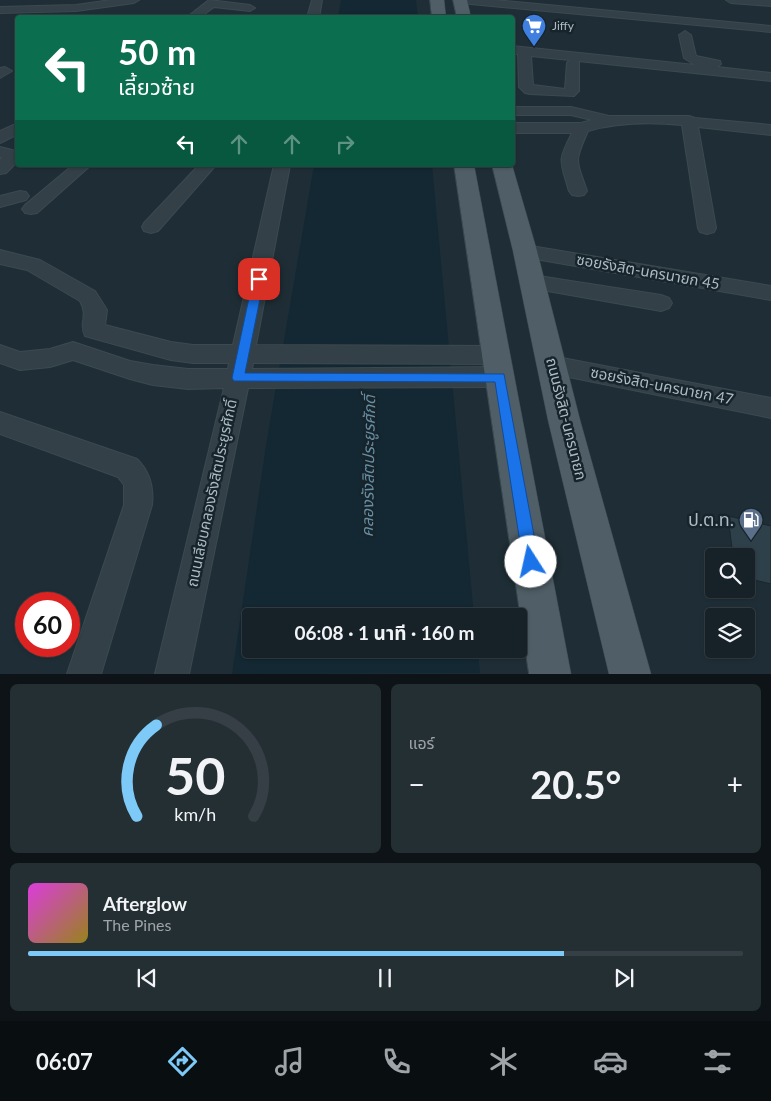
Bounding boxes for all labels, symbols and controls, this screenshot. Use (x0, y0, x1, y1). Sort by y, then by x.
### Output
supermarket icon: Jiffy (521, 13, 547, 47)
place label: Jiffy (552, 18, 575, 33)
text: 50 m (118, 30, 196, 72)
icon: left (35, 35, 100, 100)
text: เลี้ยวซ้าย (118, 73, 195, 100)
icon: left (172, 130, 200, 158)
icon: ahead (225, 130, 253, 158)
icon: ahead (278, 130, 306, 158)
icon: right (331, 130, 359, 158)
street label: ซอยรังสิต-นครนายก 45 (575, 250, 721, 292)
pin (238, 258, 280, 300)
icon: arrive (245, 265, 273, 293)
street label: ถนนรังสิต-นครนายก (543, 356, 591, 482)
street label: ซอยรังสิต-นครนายก 47 (589, 362, 735, 408)
water label: คลองรังสิตประยูรศักดิ์ (357, 391, 380, 537)
street label: ถนนเลียบคลองรังสิตประยูรศักดิ์ (182, 397, 241, 589)
fuel station icon: ป.ต.ท. (738, 507, 764, 541)
place label: ป.ต.ท. (688, 508, 734, 530)
position arrow (504, 535, 556, 587)
map controls (705, 548, 755, 658)
button: search (705, 548, 755, 598)
speed limit sign: 60 (15, 592, 80, 657)
button: layers (705, 608, 755, 658)
text: 06:08 · 1 นาที · 160 m (295, 621, 474, 644)
text: แอร์ (409, 733, 434, 752)
text: 50 (165, 744, 225, 806)
text: 20.5° (530, 761, 621, 807)
text: − (409, 767, 425, 801)
text: + (727, 767, 743, 801)
text: km/h (174, 803, 216, 825)
text: Afterglow (103, 892, 187, 915)
text: The Pines (103, 915, 172, 934)
icon: previous (133, 964, 161, 992)
icon: pause (371, 964, 399, 992)
icon: next (610, 964, 638, 992)
icon: directions (165, 1044, 200, 1079)
icon: music (272, 1044, 307, 1079)
icon: phone (379, 1044, 414, 1079)
icon: climate (486, 1044, 521, 1079)
icon: car (593, 1044, 628, 1079)
icon: filters (700, 1044, 735, 1079)
text: 06:07 (36, 1048, 93, 1075)

